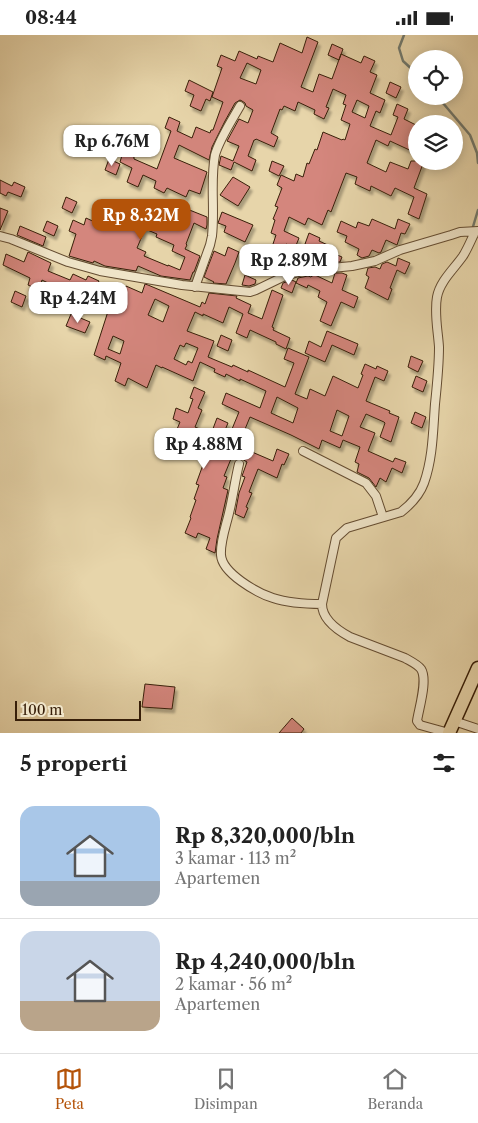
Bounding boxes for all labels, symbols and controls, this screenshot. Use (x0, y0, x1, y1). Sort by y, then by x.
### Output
text: 08:44 (25, 6, 77, 29)
map controls (408, 50, 463, 170)
button: locate (408, 50, 463, 105)
button: layers (408, 115, 463, 170)
pin: Rp 6.76M (60, 125, 164, 167)
text: Rp 6.76M (74, 131, 150, 151)
pin: Rp 8.32M (89, 199, 193, 241)
text: Rp 8.32M (103, 205, 179, 225)
pin: Rp 2.89M (237, 243, 341, 286)
text: Rp 2.89M (250, 250, 328, 270)
pin: Rp 4.24M (26, 281, 130, 324)
text: Rp 4.24M (40, 288, 116, 308)
pin: Rp 4.88M (152, 427, 256, 470)
text: Rp 4.88M (165, 434, 243, 454)
scale bar (15, 698, 141, 721)
text: 100 m (22, 701, 62, 719)
icon: filters (430, 749, 458, 777)
text: 5 properti (20, 751, 127, 776)
text: Rp 8,320,000/bln (175, 823, 355, 848)
icon: home (60, 826, 120, 886)
text: 3 kamar · 113 m² (175, 848, 296, 868)
text: Apartemen (175, 868, 260, 888)
text: Rp 4,240,000/bln (175, 949, 355, 974)
icon: home (60, 951, 120, 1011)
text: 2 kamar · 56 m² (175, 974, 292, 994)
text: Apartemen (175, 994, 260, 1014)
tab: Peta (55, 1065, 84, 1113)
tab: Disimpan (194, 1065, 258, 1113)
tab: Beranda (368, 1065, 423, 1113)

